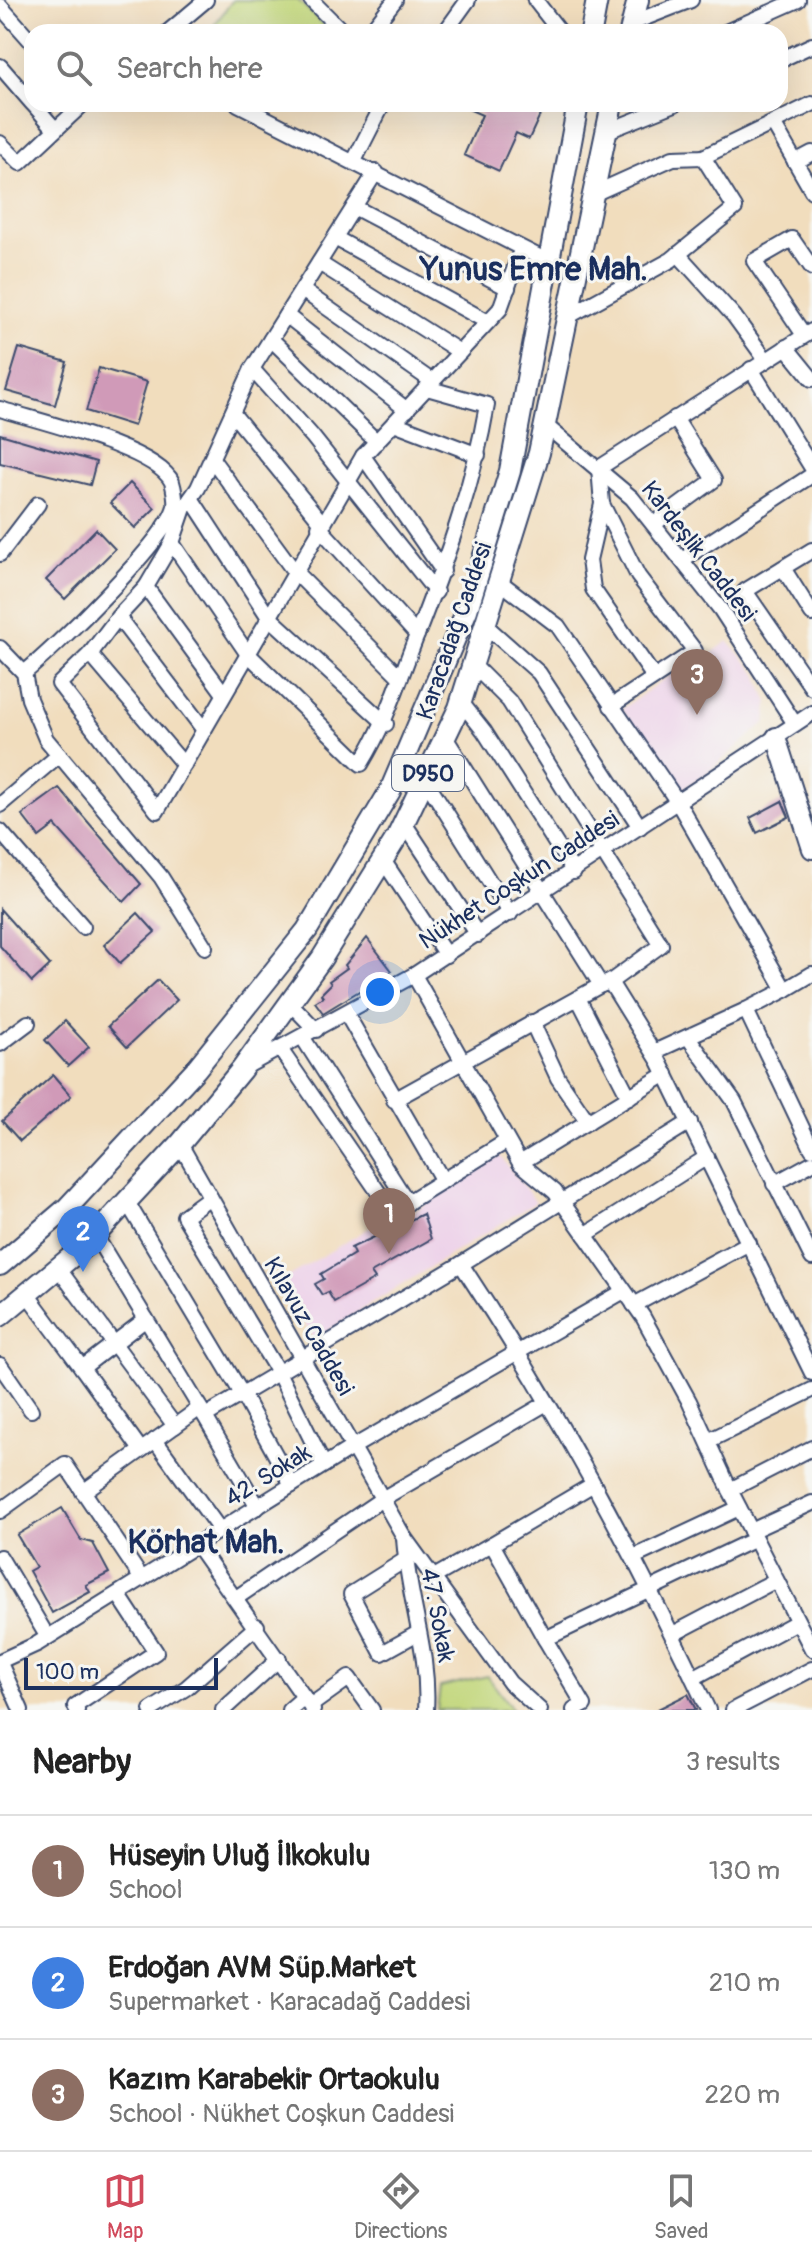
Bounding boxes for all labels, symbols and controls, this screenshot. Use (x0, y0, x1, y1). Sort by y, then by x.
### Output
search box (24, 24, 788, 112)
icon: search (52, 46, 96, 90)
text: Search here (116, 50, 263, 87)
district label: Yunus Emre Mah. (418, 250, 648, 290)
street label: Kardeşlik Caddesi (635, 475, 762, 627)
street label: Karacadağ Caddesi (410, 539, 498, 724)
pin: 3 (671, 649, 723, 715)
road number: D950 (392, 755, 464, 791)
street label: Nükhet Coşkun Caddesi (414, 805, 625, 956)
your location (360, 972, 400, 1012)
pin: 1 (363, 1188, 415, 1254)
pin: 2 (57, 1206, 109, 1272)
street label: Kılavuz Caddesi (257, 1252, 360, 1401)
street label: 42. Sokak (220, 1438, 317, 1513)
district label: Körhat Mah. (128, 1523, 284, 1563)
street label: 47. Sokak (414, 1566, 461, 1665)
scale bar (24, 1654, 218, 1690)
text: 100 m (36, 1658, 99, 1686)
text: Nearby (32, 1741, 131, 1784)
text: 3 results (686, 1746, 780, 1778)
text: Hüseyin Uluğ İlkokulu (108, 1837, 370, 1874)
text: 1 (53, 1855, 63, 1887)
text: 130 m (709, 1855, 780, 1887)
text: School (108, 1874, 183, 1906)
text: Erdoğan AVM Süp.Market (108, 1949, 416, 1986)
text: 2 (51, 1967, 65, 1999)
text: 210 m (709, 1967, 780, 1999)
text: Supermarket · Karacadağ Caddesi (108, 1986, 470, 2018)
text: Kazım Karabekir Ortaokulu (108, 2061, 440, 2098)
text: 3 (51, 2079, 65, 2111)
text: 220 m (704, 2079, 780, 2111)
text: School · Nükhet Coşkun Caddesi (108, 2098, 454, 2130)
tab: Map (103, 2169, 147, 2245)
tab: Directions (354, 2169, 447, 2245)
tab: Saved (654, 2169, 709, 2245)

